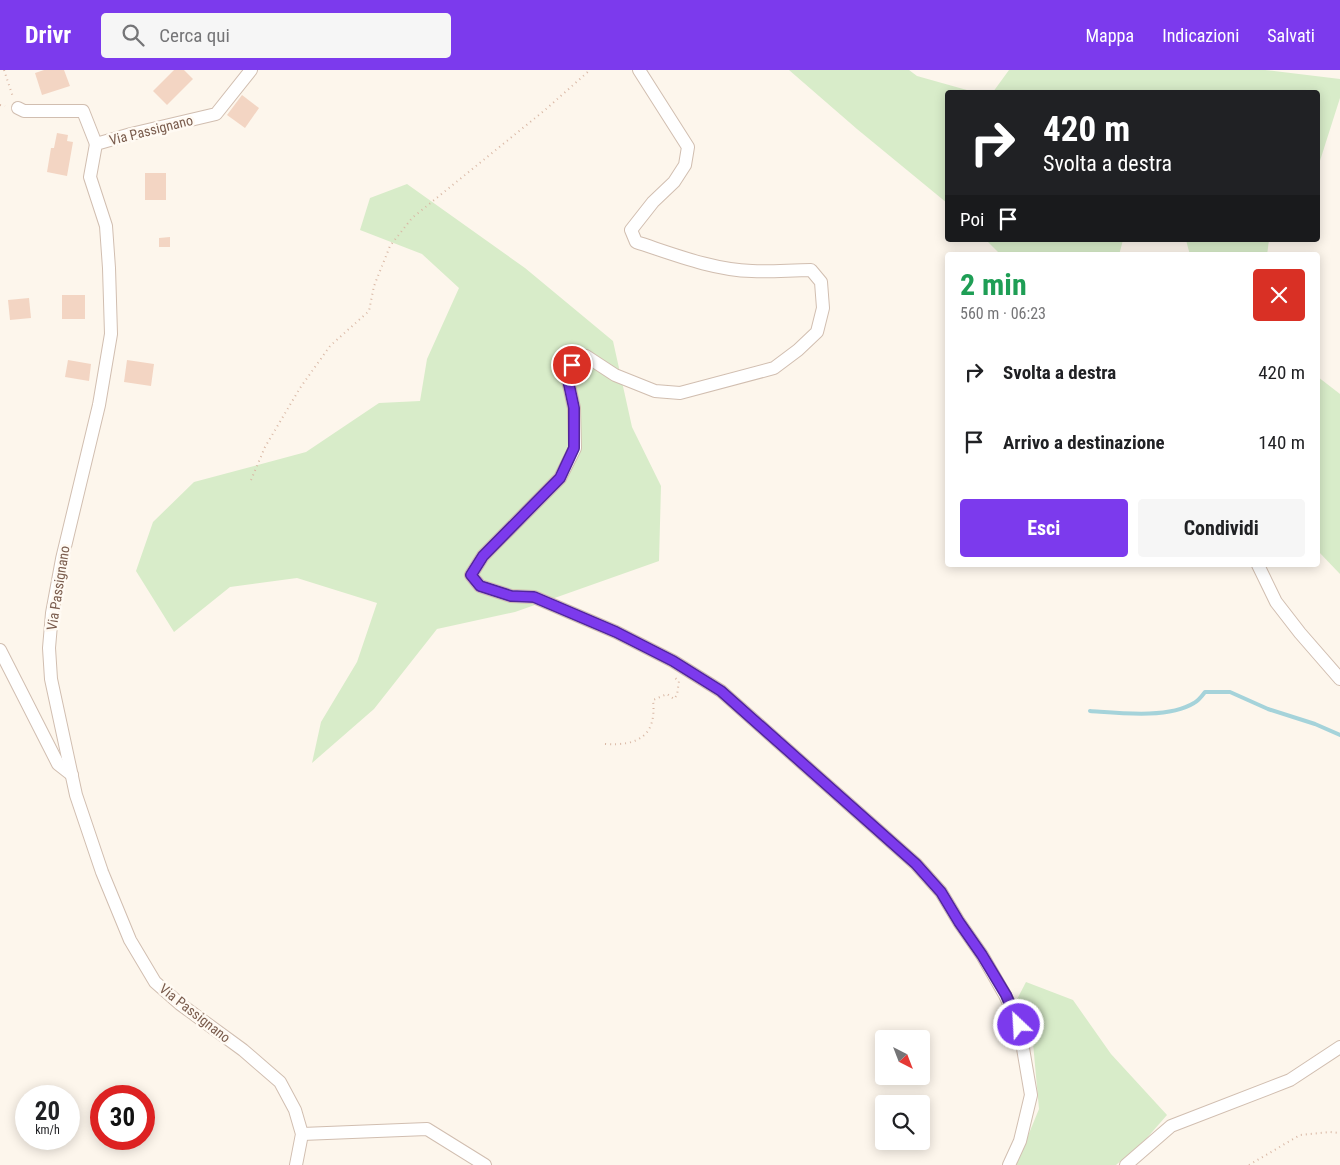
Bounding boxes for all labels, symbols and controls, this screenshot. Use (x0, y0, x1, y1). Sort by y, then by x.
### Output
search box (101, 13, 451, 58)
text: Drivr (25, 21, 71, 49)
icon: search (119, 21, 147, 49)
text: Cerca qui (159, 24, 230, 47)
text: Mappa (1086, 25, 1134, 46)
text: Indicazioni (1162, 25, 1239, 46)
text: Salvati (1267, 25, 1315, 46)
text: 420 m (1043, 109, 1130, 150)
icon: right (960, 110, 1025, 175)
street label: Via Passignano (108, 112, 194, 148)
text: Svolta a destra (1043, 151, 1172, 176)
icon: arrive (994, 205, 1022, 233)
text: Poi (960, 208, 984, 231)
text: 2 min (960, 267, 1027, 302)
button: close (1253, 269, 1305, 321)
text: 560 m · 06:23 (960, 304, 1046, 323)
pin (551, 344, 593, 386)
icon: arrive (558, 351, 586, 379)
icon: right (960, 358, 988, 386)
text: Svolta a destra (1003, 361, 1116, 384)
text: 420 m (1258, 361, 1305, 384)
icon: arrive (960, 428, 988, 456)
text: Arrivo a destinazione (1003, 431, 1165, 454)
text: 140 m (1258, 431, 1305, 454)
button: Esci (960, 499, 1128, 557)
button: Condividi (1138, 499, 1305, 557)
street label: Via Passignano (43, 544, 73, 632)
street label: Via Passignano (156, 980, 234, 1046)
position arrow (992, 998, 1044, 1050)
north arrow (875, 1030, 930, 1085)
map controls (875, 1030, 930, 1150)
speed limit sign: 30 (90, 1085, 155, 1150)
button: search (875, 1095, 930, 1150)
text: 20 (35, 1097, 60, 1126)
text: km/h (35, 1123, 60, 1137)

